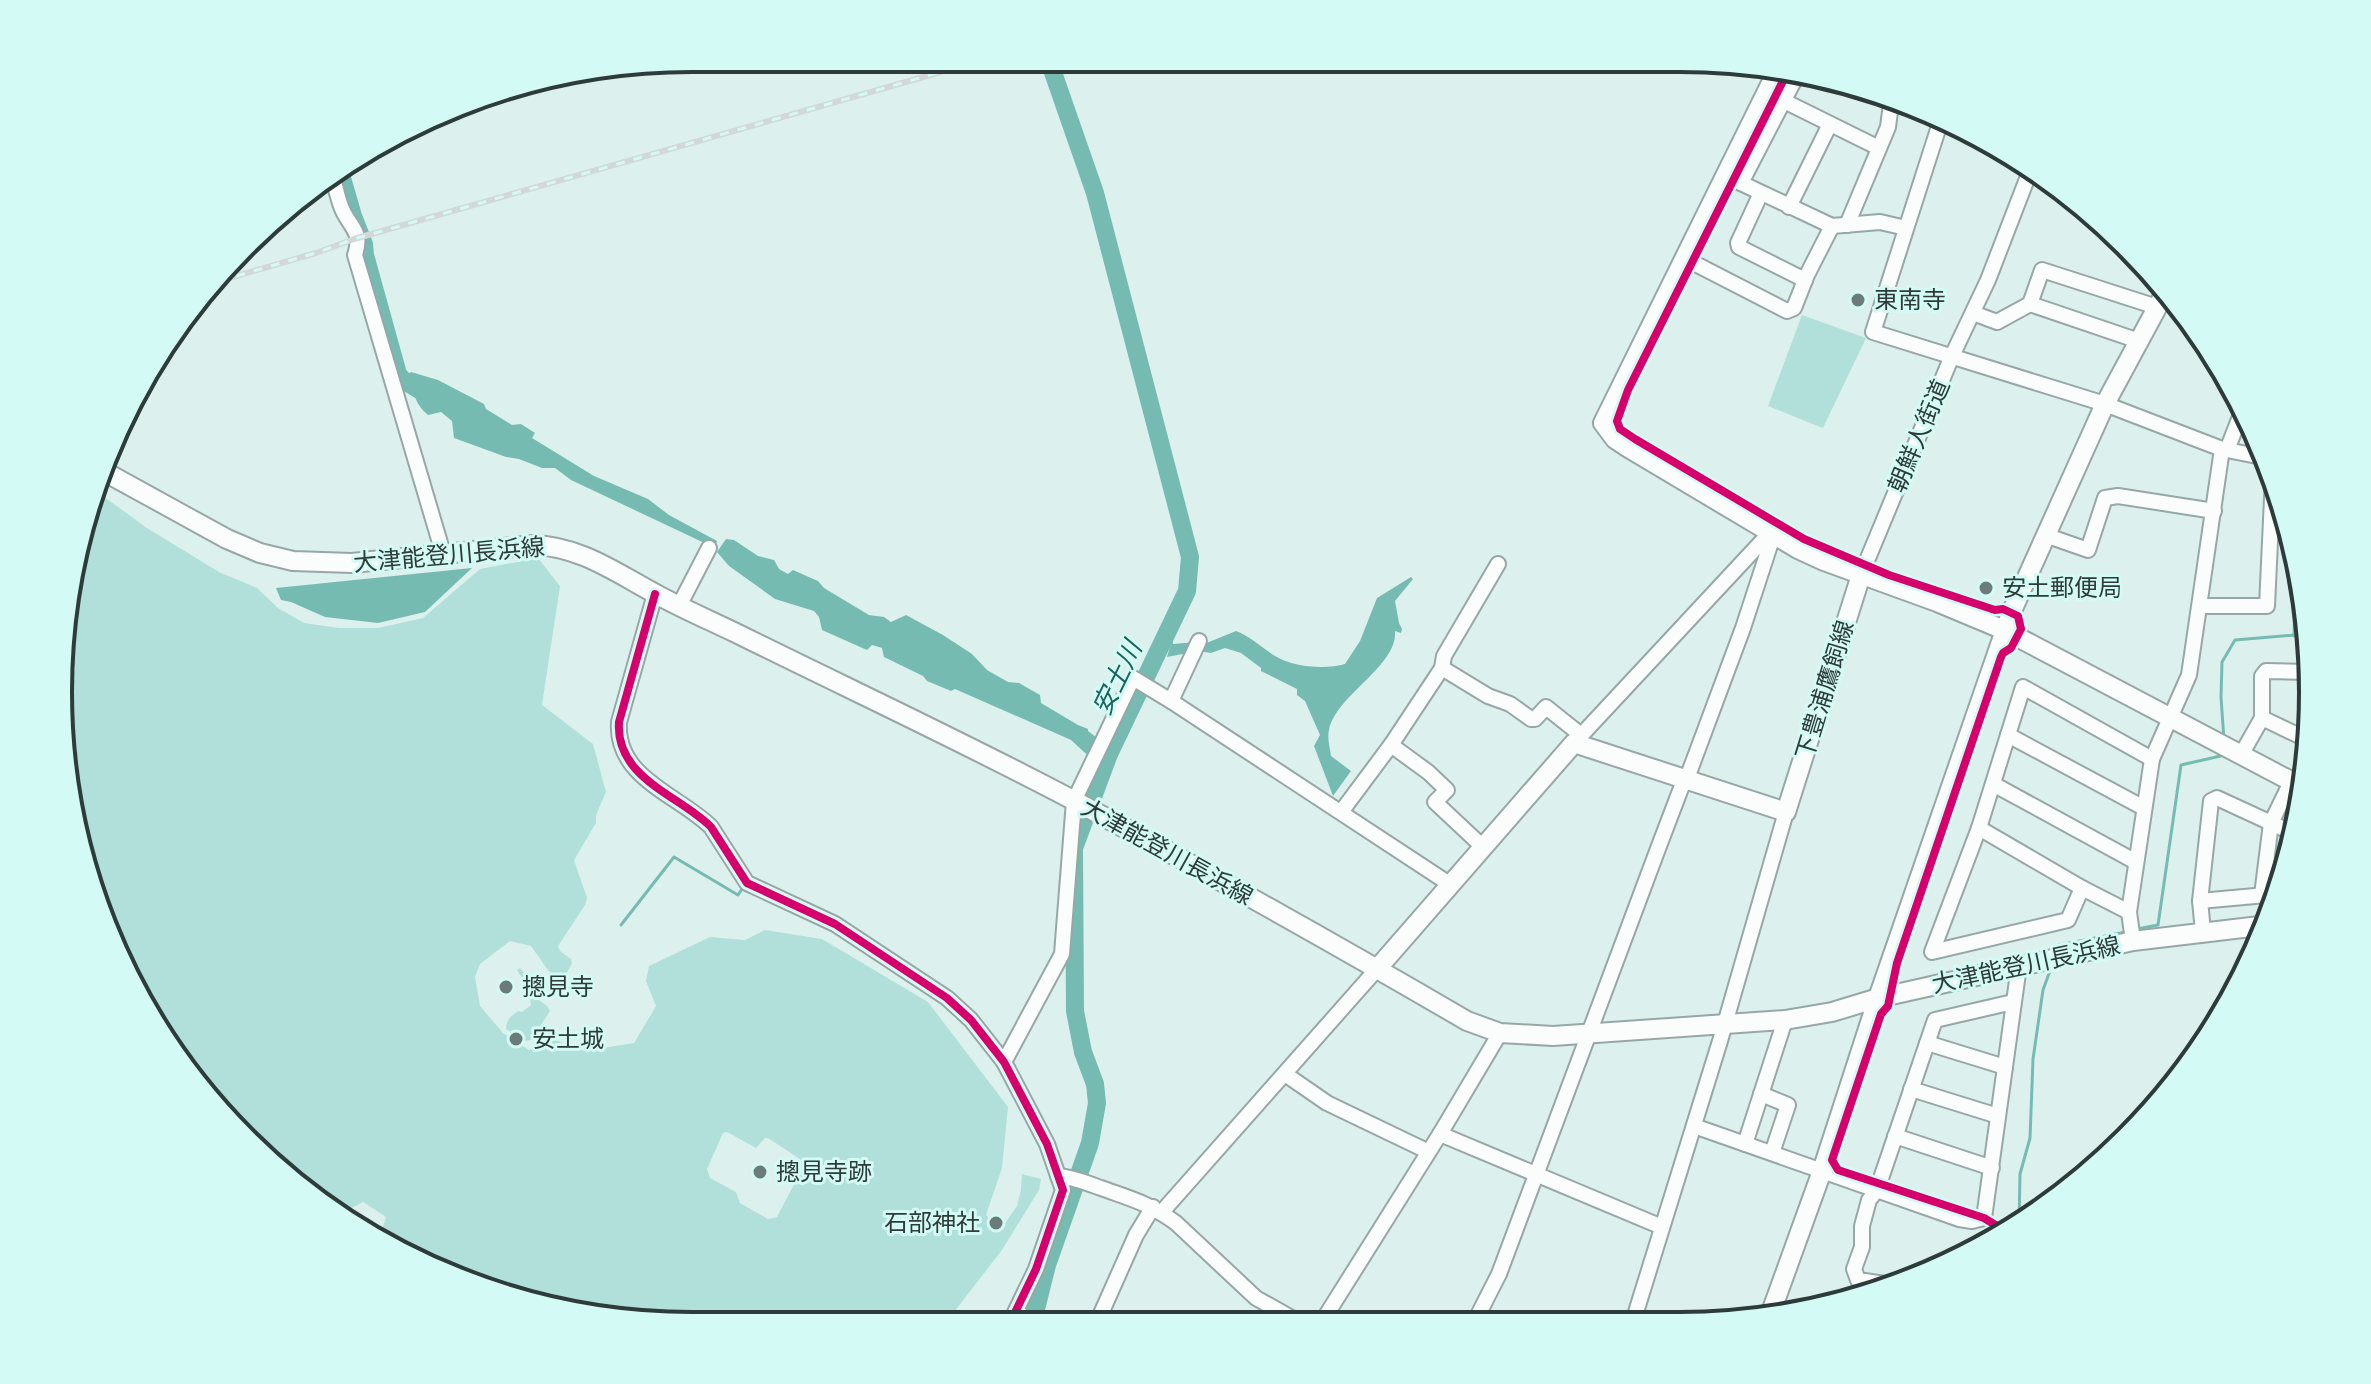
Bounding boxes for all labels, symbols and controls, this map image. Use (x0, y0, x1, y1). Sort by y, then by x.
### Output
place label: 東南寺 (1874, 284, 1946, 315)
marker: 東南寺 (1849, 291, 1867, 309)
street label: 朝鮮人街道 (1881, 375, 1956, 497)
street label: 大津能登川長浜線 (352, 531, 546, 578)
place label: 安土郵便局 (2002, 572, 2122, 603)
marker: 安土郵便局 (1977, 579, 1995, 597)
street label: 下豊浦鷹飼線 (1789, 616, 1860, 763)
water label: 安土川 (1085, 633, 1150, 720)
street label: 大津能登川長浜線 (1076, 791, 1259, 912)
street label: 大津能登川長浜線 (1929, 929, 2123, 1000)
place label: 摠見寺 (522, 971, 594, 1002)
marker: 摠見寺 (497, 978, 515, 996)
place label: 安土城 (532, 1023, 604, 1054)
marker: 安土城 (507, 1030, 525, 1048)
place label: 摠見寺跡 (776, 1156, 872, 1187)
marker: 摠見寺跡 (751, 1163, 769, 1181)
place label: 石部神社 (884, 1207, 980, 1238)
marker: 石部神社 (987, 1214, 1005, 1232)

